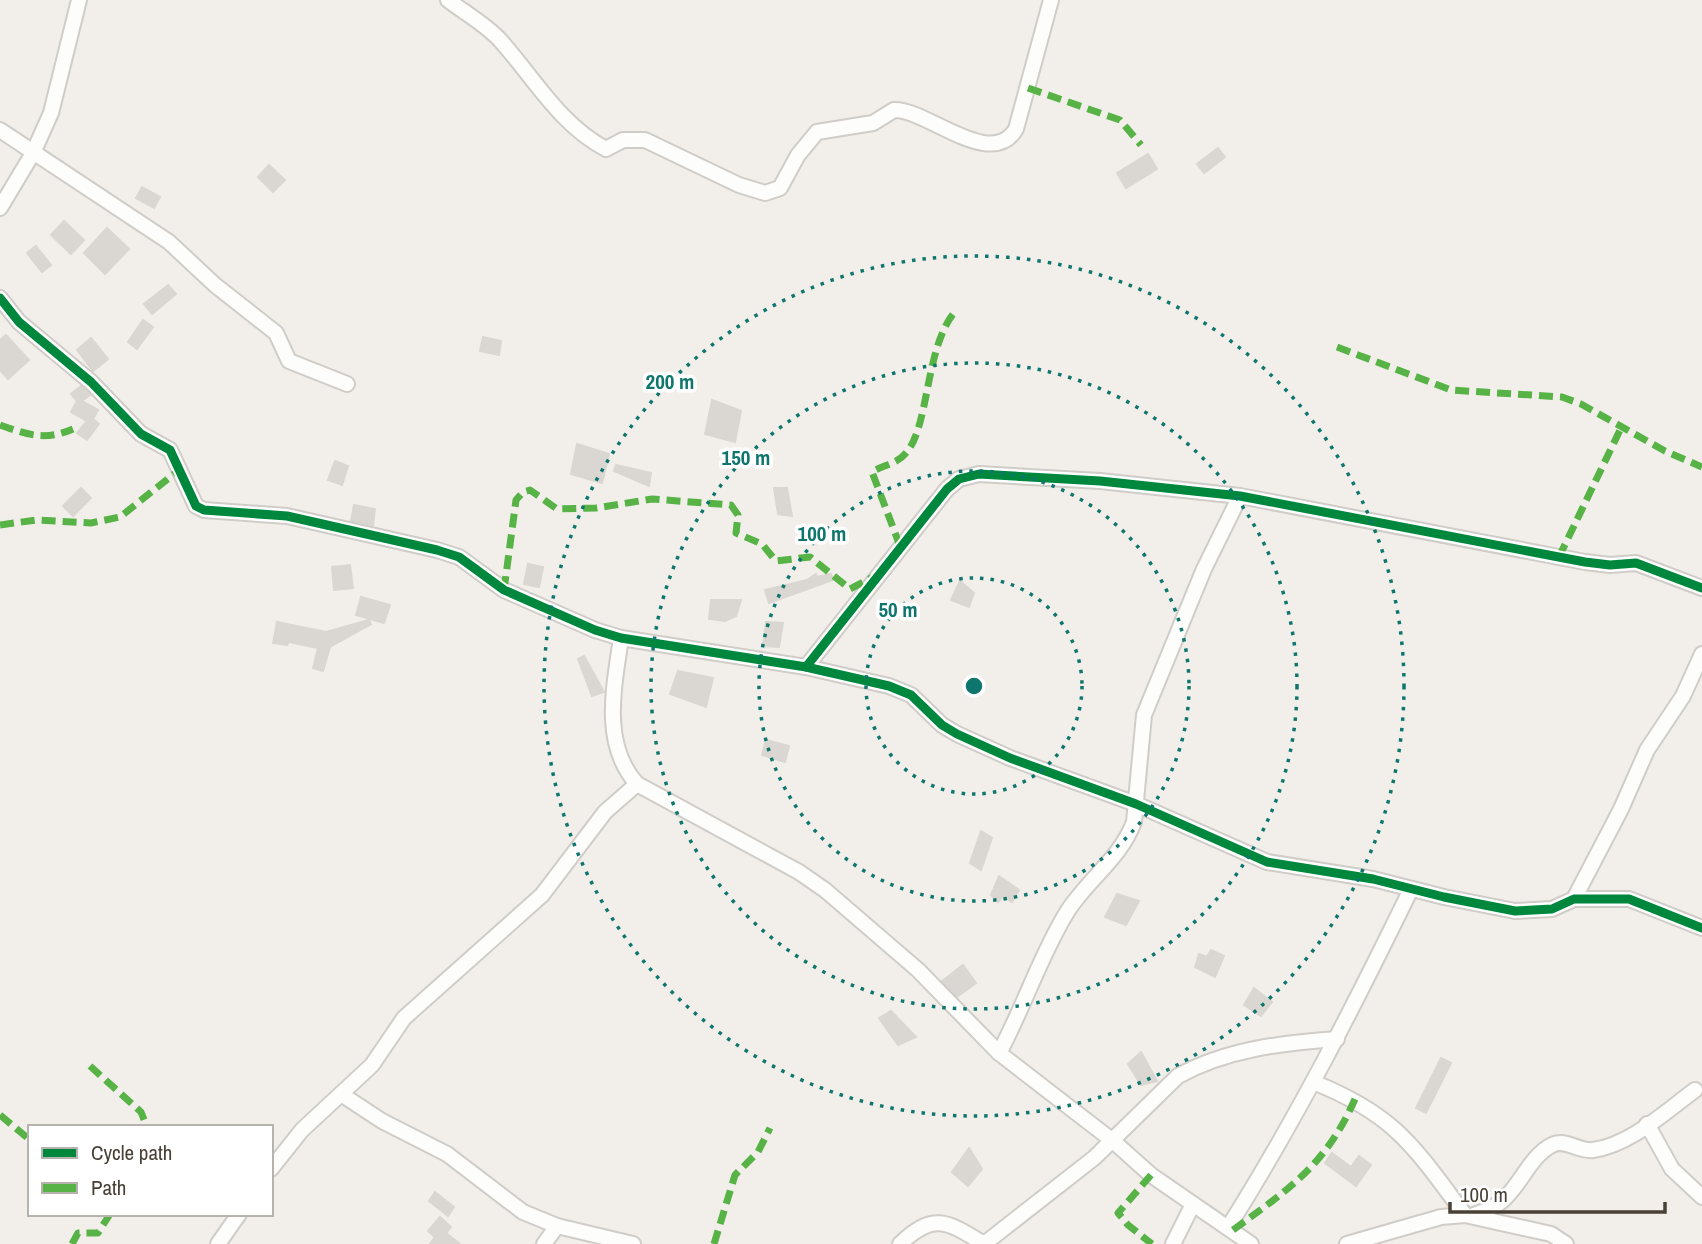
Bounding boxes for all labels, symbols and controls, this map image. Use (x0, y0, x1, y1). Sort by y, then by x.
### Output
text: 200 m (646, 367, 694, 396)
text: 150 m (722, 443, 770, 472)
text: 100 m (798, 519, 846, 548)
text: 50 m (878, 595, 918, 624)
centre of rings (962, 674, 986, 698)
legend (28, 1125, 273, 1216)
text: Cycle path (91, 1138, 172, 1167)
scale bar (1450, 1170, 1665, 1214)
text: Path (91, 1173, 126, 1202)
text: 100 m (1460, 1180, 1508, 1209)

